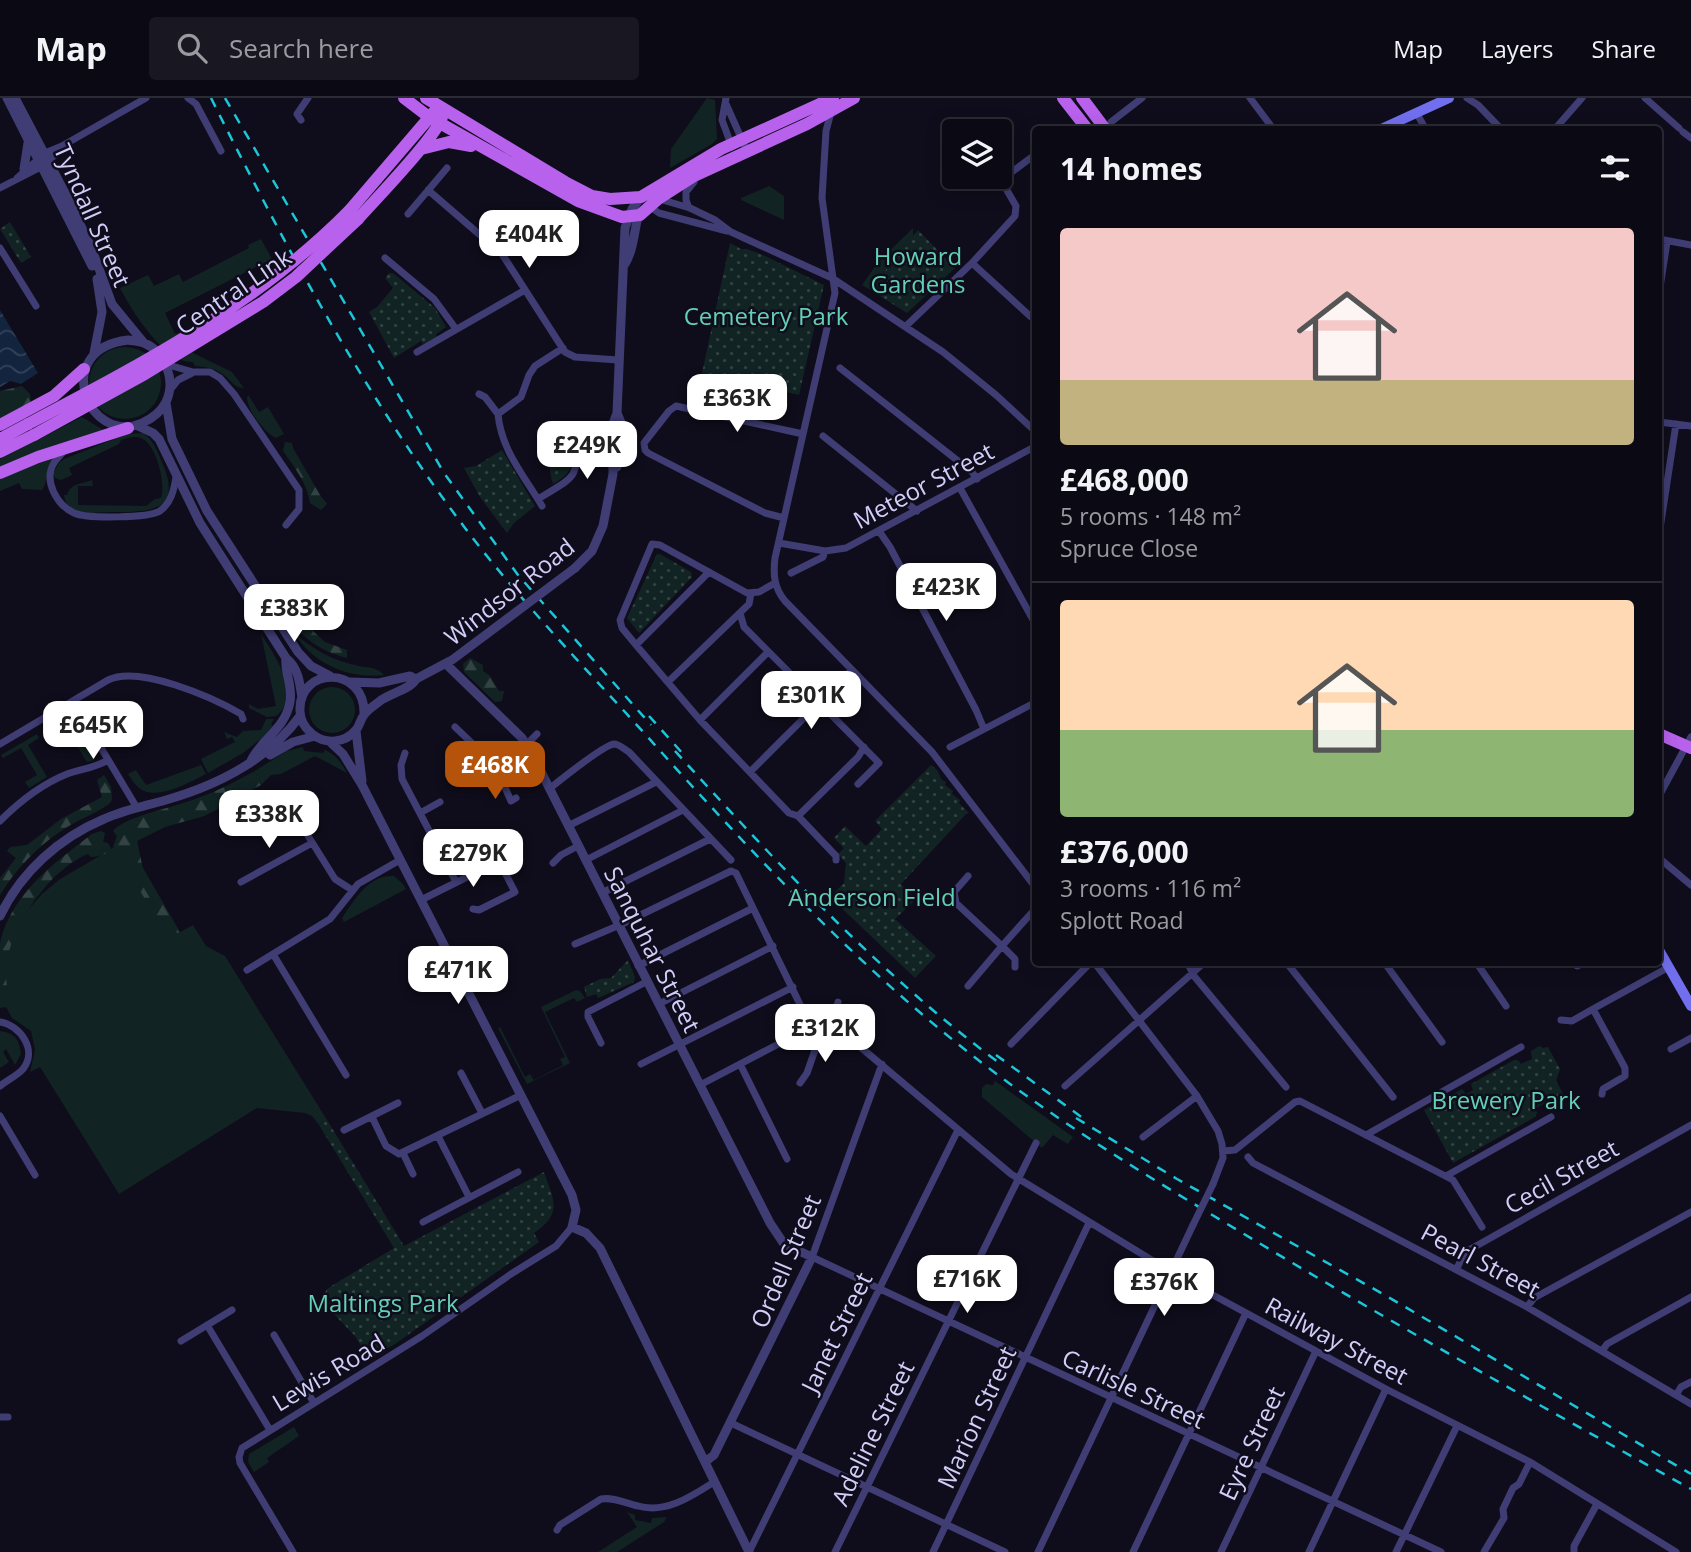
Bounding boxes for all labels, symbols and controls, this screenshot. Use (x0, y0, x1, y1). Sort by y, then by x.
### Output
search box (149, 17, 639, 80)
text: Map (35, 26, 107, 71)
icon: search (173, 29, 211, 67)
text: Search here (229, 30, 374, 66)
text: Map (1393, 32, 1443, 65)
text: Layers (1481, 32, 1554, 65)
text: Share (1592, 32, 1656, 65)
map controls (942, 119, 1012, 189)
button: layers (942, 119, 1012, 189)
street label: Tyndall Street (47, 138, 139, 292)
text: 14 homes (1060, 148, 1203, 189)
icon: filters (1596, 149, 1634, 187)
pin: £404K (480, 211, 578, 270)
text: £404K (495, 217, 563, 249)
park label: Howard Gardens (871, 239, 965, 300)
street label: Central Link (169, 240, 298, 342)
icon: home (1284, 273, 1410, 399)
park label: Cemetery Park (684, 299, 849, 332)
pin: £363K (688, 374, 786, 434)
text: £363K (703, 381, 771, 413)
pin: £249K (538, 422, 636, 481)
text: £249K (553, 428, 621, 460)
street label: Meteor Street (847, 434, 999, 536)
text: £468,000 (1060, 459, 1189, 500)
text: 5 rooms · 148 m² (1060, 500, 1241, 532)
street label: Windsor Road (437, 530, 581, 652)
text: Spruce Close (1060, 532, 1198, 564)
pin: £423K (897, 564, 995, 623)
text: £423K (912, 570, 980, 602)
pin: £383K (245, 584, 343, 644)
text: £383K (260, 591, 328, 623)
icon: home (1284, 645, 1410, 771)
pin: £301K (762, 672, 860, 731)
text: £301K (777, 678, 845, 710)
pin: £645K (44, 702, 142, 761)
text: £645K (59, 708, 127, 740)
pin: £468K (446, 742, 544, 801)
text: £468K (461, 748, 529, 780)
pin: £338K (220, 790, 318, 850)
text: £338K (235, 797, 303, 829)
pin: £279K (424, 830, 522, 889)
text: £376,000 (1060, 831, 1189, 872)
text: £279K (439, 836, 507, 868)
street label: Sanquhar Street (597, 861, 709, 1037)
text: 3 rooms · 116 m² (1060, 872, 1241, 904)
park label: Anderson Field (788, 880, 956, 913)
text: Splott Road (1060, 904, 1184, 936)
pin: £471K (409, 946, 507, 1006)
text: £471K (424, 953, 492, 985)
pin: £312K (776, 1004, 874, 1064)
text: £312K (791, 1011, 859, 1043)
park label: Brewery Park (1431, 1083, 1581, 1116)
street label: Cecil Street (1498, 1131, 1624, 1221)
street label: Ordell Street (742, 1189, 828, 1333)
street label: Pearl Street (1416, 1215, 1546, 1305)
pin: £716K (918, 1256, 1016, 1315)
pin: £376K (1115, 1258, 1213, 1318)
text: £716K (933, 1262, 1001, 1294)
text: £376K (1130, 1265, 1198, 1297)
street label: Janet Street (792, 1266, 879, 1399)
park label: Maltings Park (307, 1286, 459, 1319)
street label: Railway Street (1260, 1288, 1414, 1392)
street label: Lewis Road (266, 1326, 390, 1418)
street label: Carlisle Street (1057, 1340, 1211, 1436)
street label: Marion Street (929, 1341, 1023, 1493)
street label: Adeline Street (823, 1355, 921, 1511)
street label: Eyre Street (1210, 1381, 1292, 1505)

